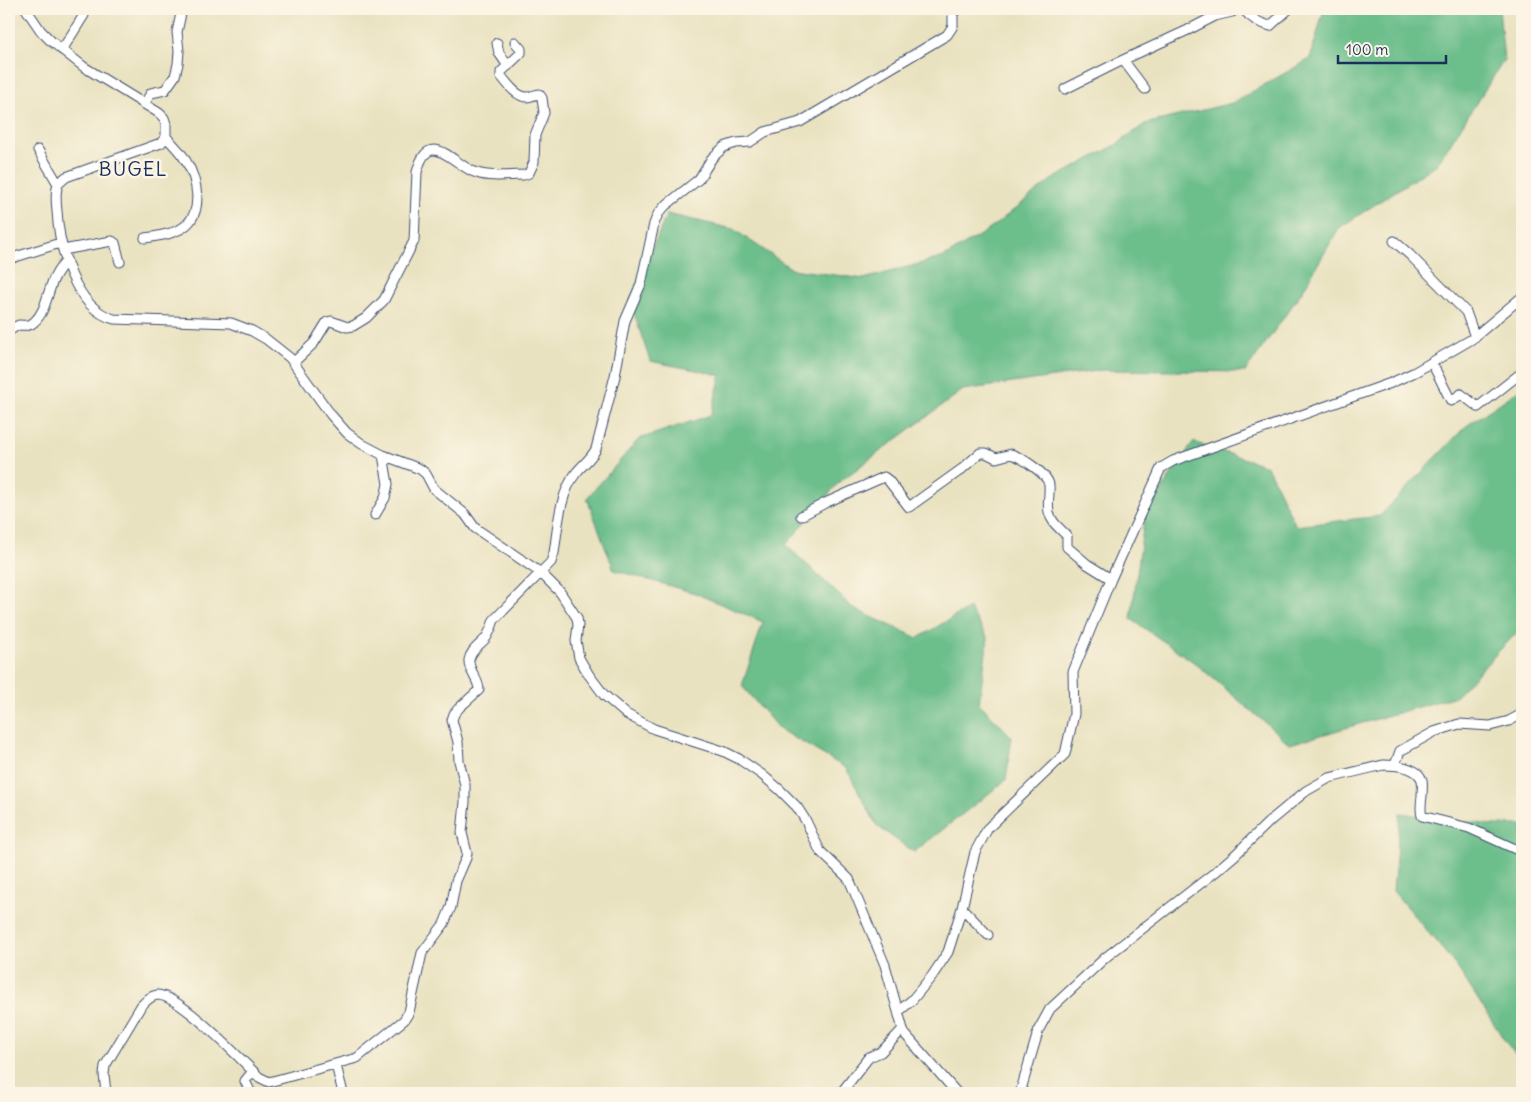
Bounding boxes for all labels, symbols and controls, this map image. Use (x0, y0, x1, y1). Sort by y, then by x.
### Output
scale bar (1338, 32, 1446, 64)
text: 100 m (1346, 40, 1388, 59)
district label: BUGEL (99, 156, 167, 181)

